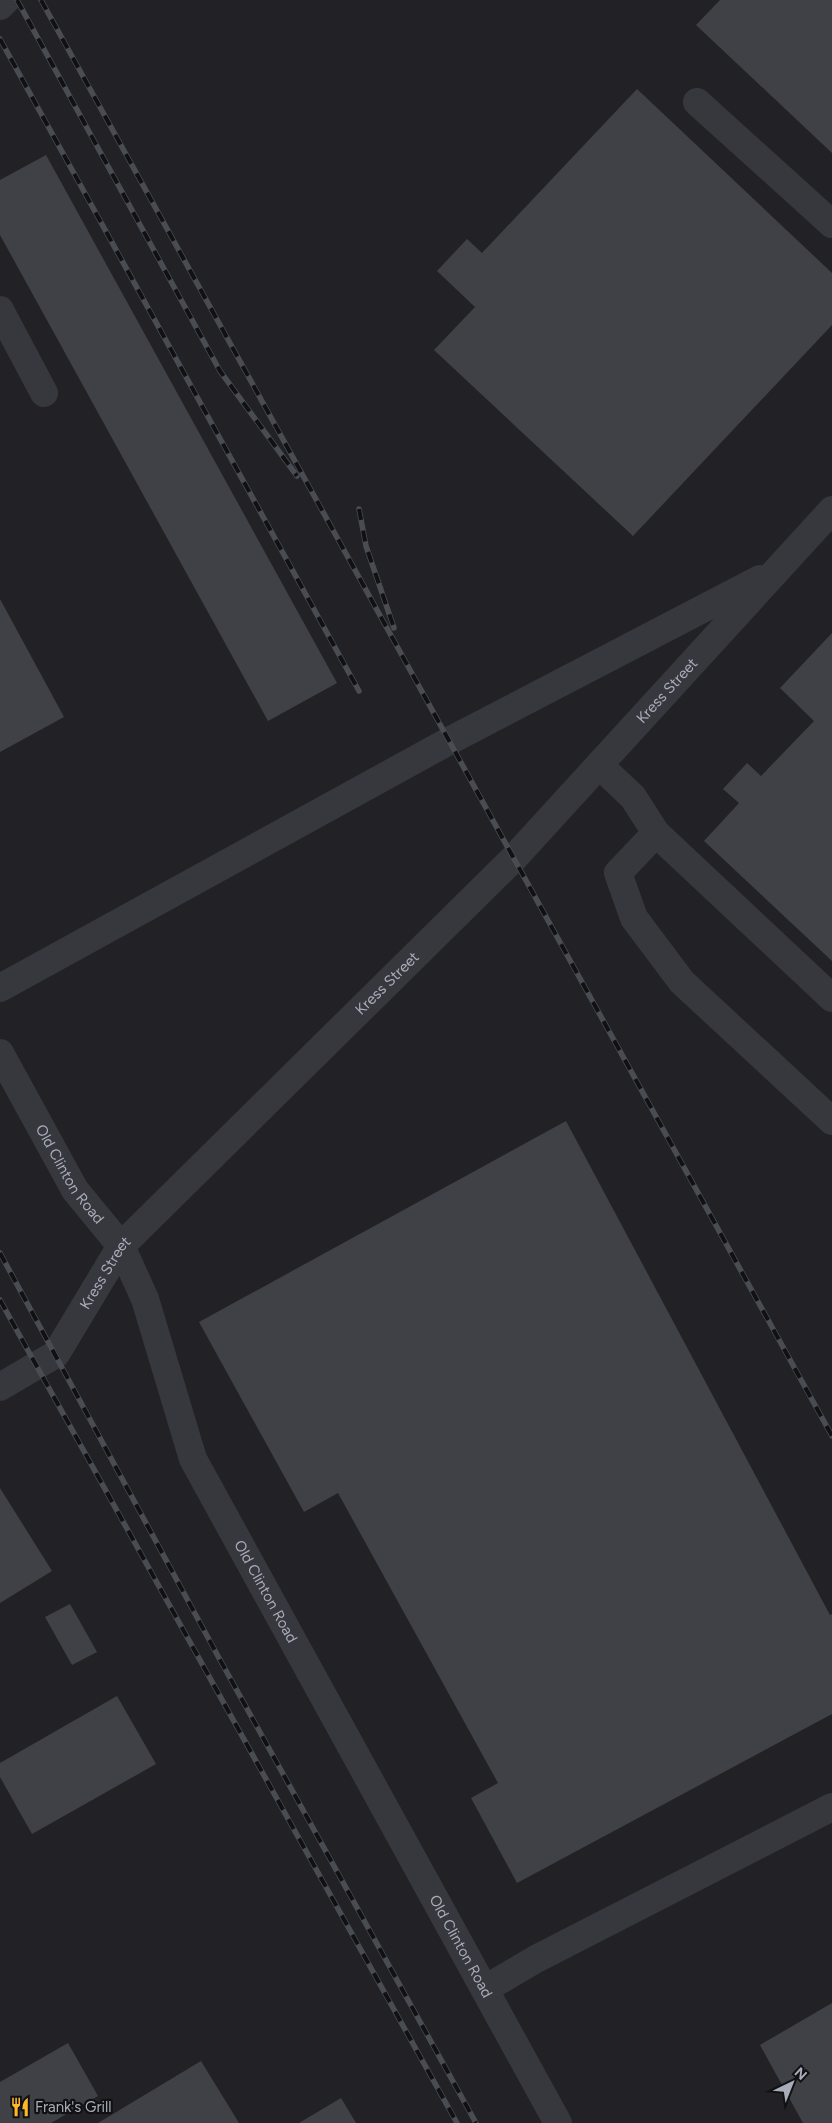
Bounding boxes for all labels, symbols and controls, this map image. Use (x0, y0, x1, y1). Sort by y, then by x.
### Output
street label: Kress Street (633, 654, 701, 727)
street label: Kress Street (352, 948, 423, 1019)
street label: Old Clinton Road (32, 1121, 108, 1227)
street label: Kress Street (76, 1232, 135, 1312)
street label: Old Clinton Road (230, 1537, 301, 1646)
street label: Old Clinton Road (425, 1892, 496, 2001)
north arrow (767, 2058, 817, 2108)
text: N (791, 2064, 810, 2084)
restaurant icon: Frank's Grill (9, 2096, 31, 2118)
place label: Frank's Grill (35, 2098, 112, 2116)

